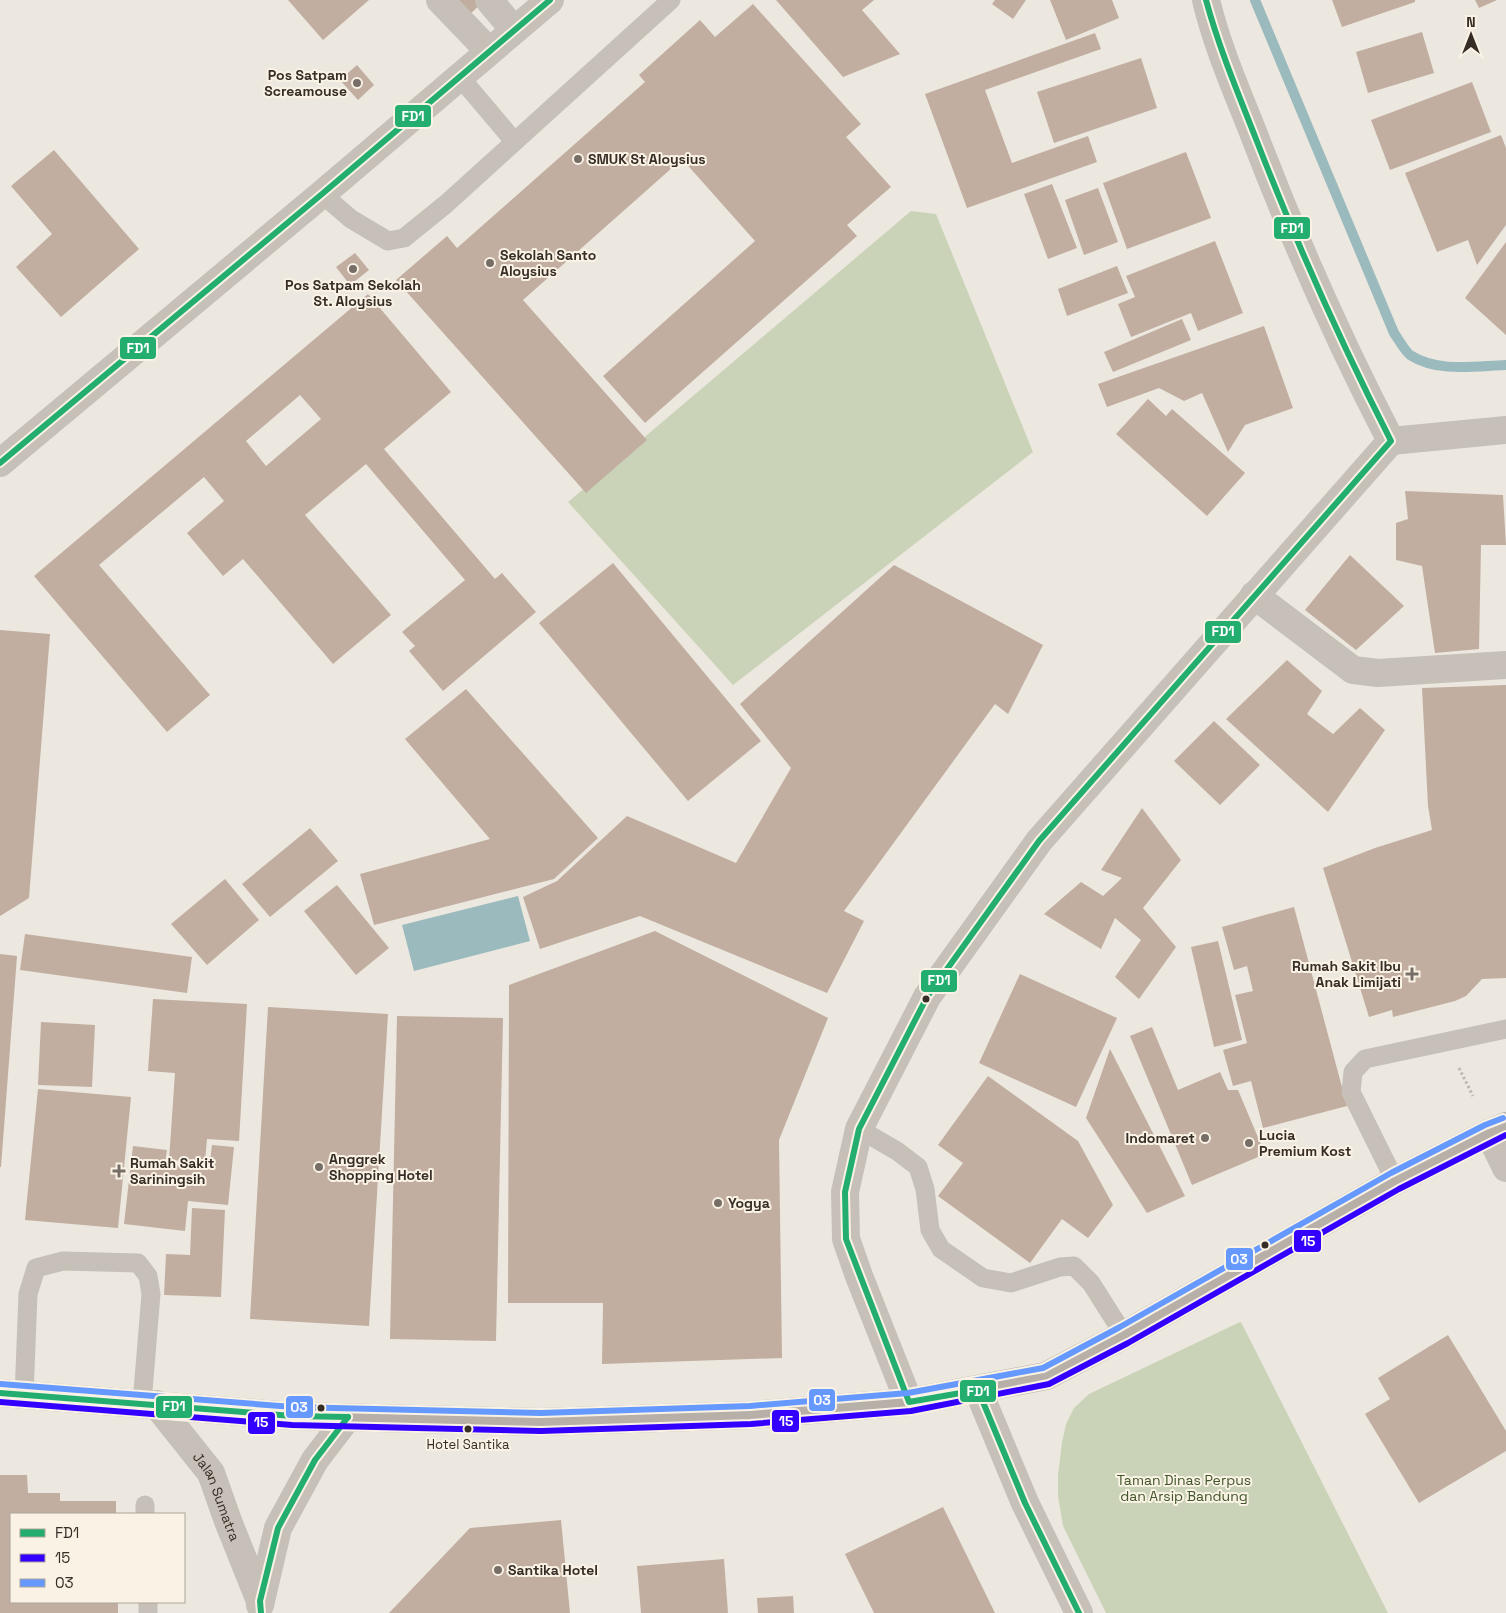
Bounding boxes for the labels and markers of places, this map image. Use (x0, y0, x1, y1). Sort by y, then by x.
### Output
place label: Pos Satpam Screamouse (264, 66, 347, 100)
marker: Pos Satpam Screamouse (351, 77, 363, 89)
place label: SMUK St Aloysius (588, 150, 706, 168)
marker: SMUK St Aloysius (572, 153, 584, 165)
place label: Sekolah Santo Aloysius (500, 246, 596, 280)
marker: Sekolah Santo Aloysius (484, 257, 496, 269)
marker: Pos Satpam Sekolah St. Aloysius (347, 263, 359, 275)
place label: Pos Satpam Sekolah St. Aloysius (285, 276, 421, 310)
place label: Rumah Sakit Ibu Anak Limijati (1292, 957, 1401, 991)
marker: Rumah Sakit Ibu Anak Limijati (1405, 967, 1419, 981)
unlabelled marker (921, 994, 931, 1004)
place label: Lucia Premium Kost (1259, 1126, 1351, 1160)
place label: Indomaret (1126, 1129, 1195, 1147)
marker: Indomaret (1199, 1132, 1211, 1144)
marker: Lucia Premium Kost (1243, 1137, 1255, 1149)
place label: Anggrek Shopping Hotel (329, 1150, 433, 1184)
place label: Rumah Sakit Sariningsih (130, 1154, 214, 1188)
marker: Anggrek Shopping Hotel (313, 1161, 325, 1173)
marker: Rumah Sakit Sariningsih (112, 1164, 126, 1178)
place label: Yogya (728, 1194, 770, 1212)
marker: Yogya (712, 1197, 724, 1209)
unlabelled marker (1260, 1240, 1270, 1250)
unlabelled marker (316, 1403, 326, 1413)
marker: Hotel Santika (463, 1424, 473, 1434)
place label: Hotel Santika (427, 1436, 510, 1453)
place label: Santika Hotel (508, 1561, 598, 1579)
marker: Santika Hotel (492, 1564, 504, 1576)

